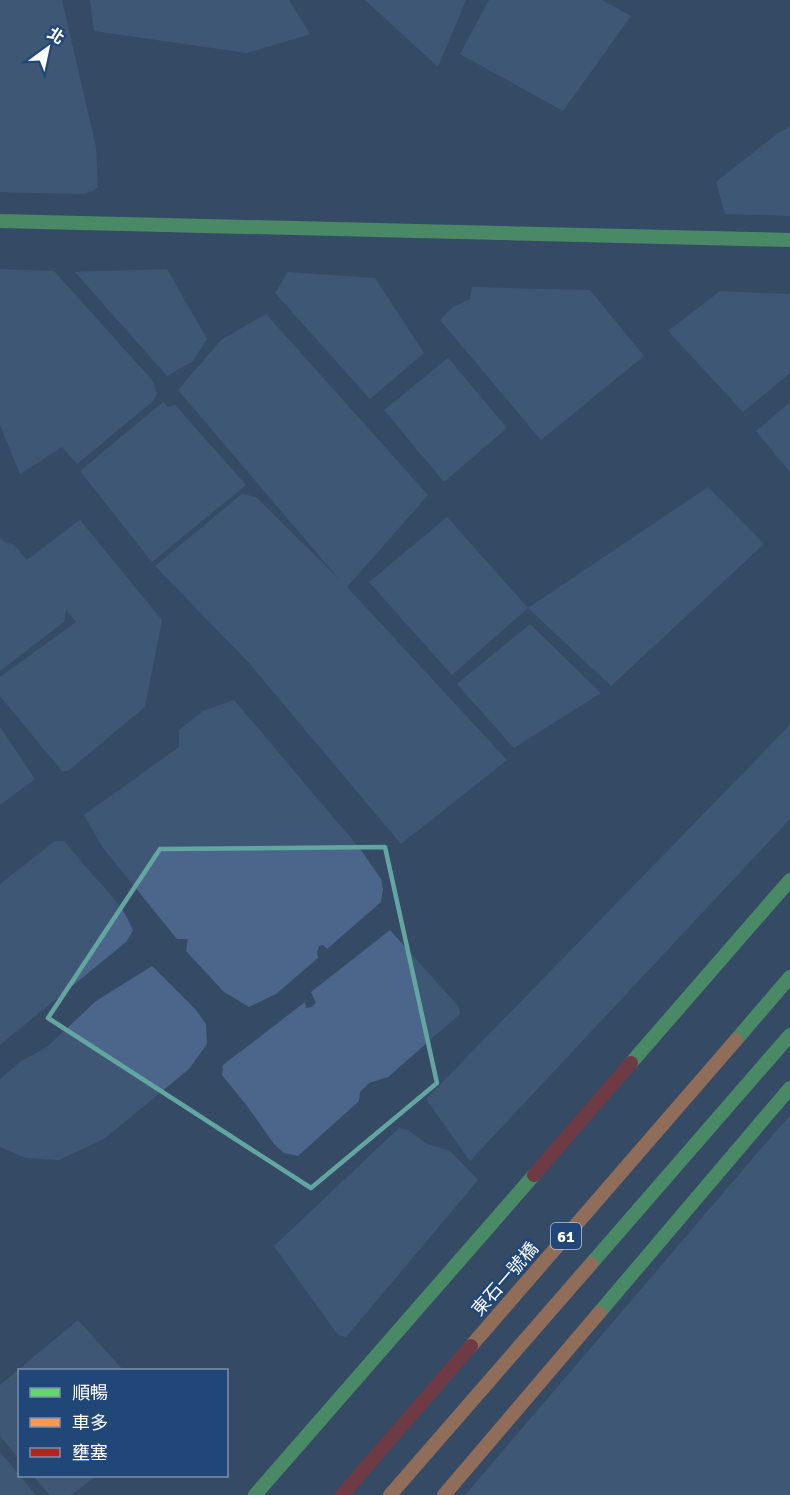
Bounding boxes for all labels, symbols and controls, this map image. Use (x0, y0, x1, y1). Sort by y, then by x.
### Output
north arrow (18, 18, 78, 78)
text: 北 (43, 24, 68, 49)
road number: 61 (551, 1223, 581, 1249)
street label: 東石一號橋 (467, 1238, 543, 1320)
legend (18, 1369, 228, 1477)
text: 順暢 (72, 1382, 108, 1404)
text: 車多 (72, 1412, 108, 1434)
text: 壅塞 (72, 1442, 108, 1464)

